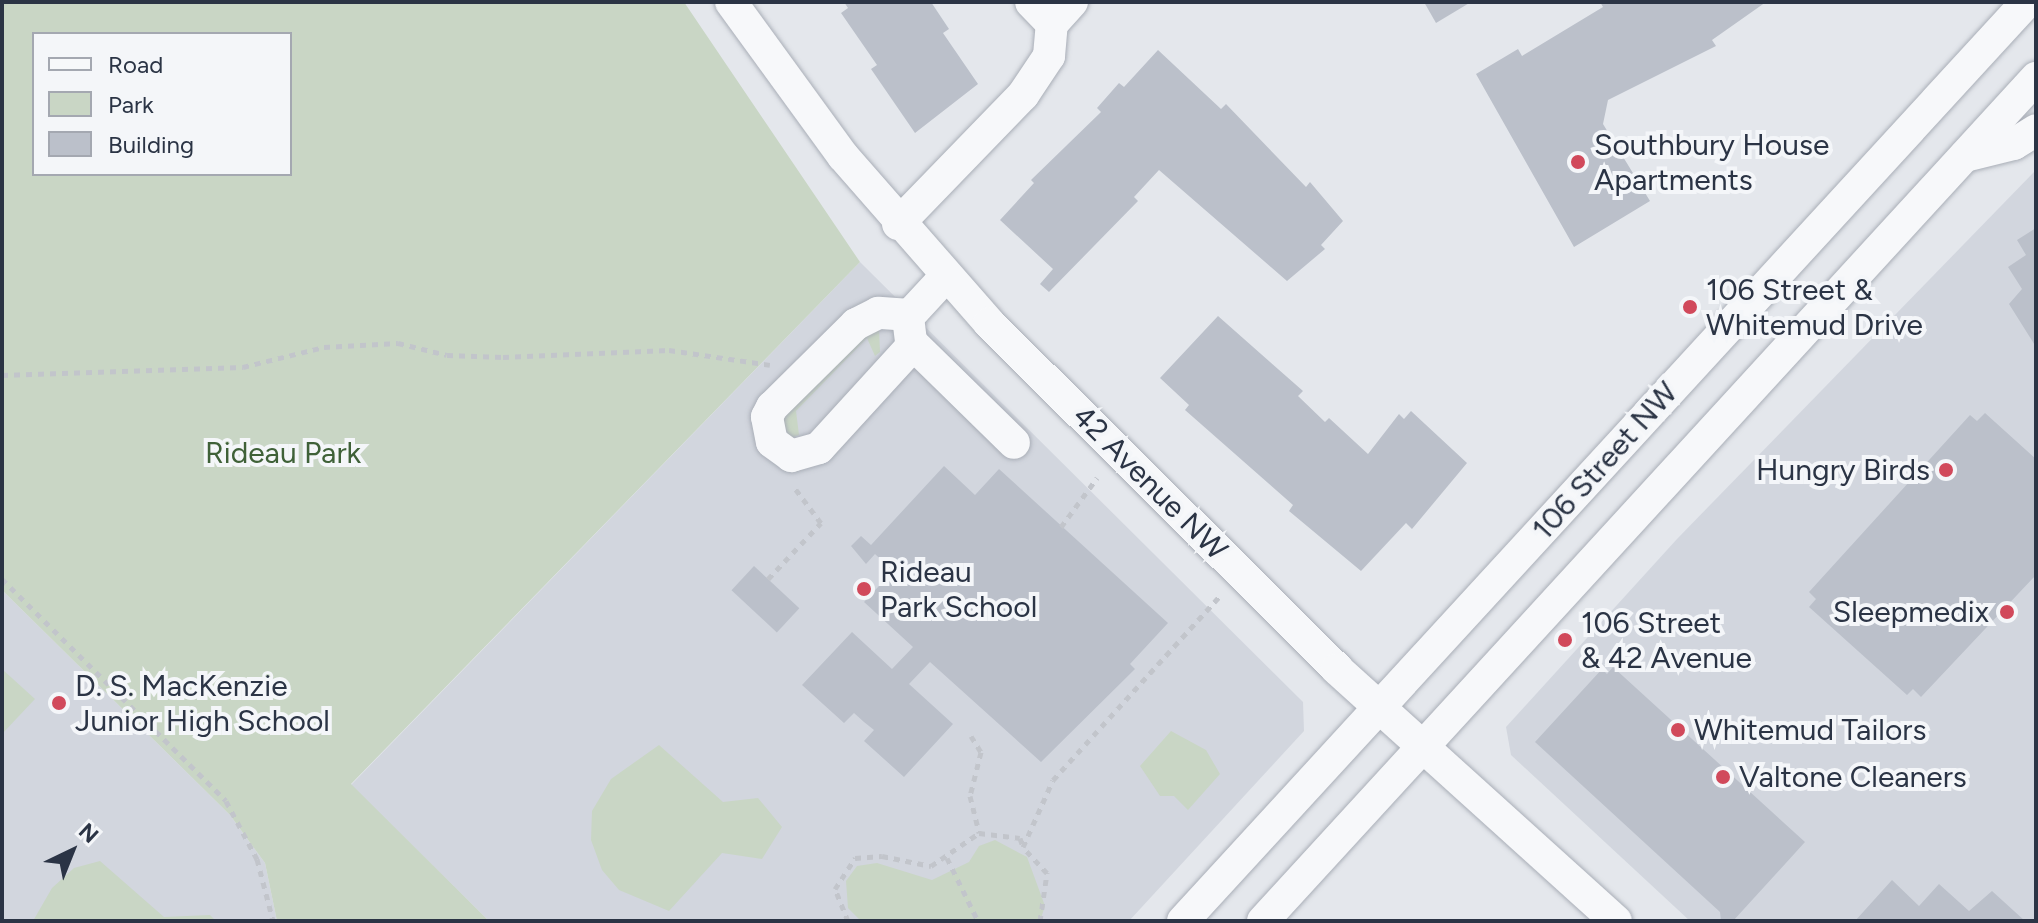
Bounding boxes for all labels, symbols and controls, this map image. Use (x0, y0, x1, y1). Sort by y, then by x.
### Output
legend (32, 32, 292, 176)
text: Road (108, 50, 163, 79)
text: Park (108, 90, 154, 119)
place label: Southbury House Apartments (1594, 127, 1829, 198)
text: Building (108, 130, 194, 159)
marker: Southbury House Apartments (1569, 153, 1587, 171)
place label: 106 Street & Whitemud Drive (1706, 272, 1923, 342)
marker: 106 Street & Whitemud Drive (1681, 298, 1699, 316)
street label: 106 Street NW (1525, 375, 1685, 547)
street label: 42 Avenue NW (1065, 398, 1235, 568)
park label: Rideau Park (205, 435, 361, 471)
place label: Hungry Birds (1756, 452, 1930, 488)
marker: Hungry Birds (1937, 461, 1955, 479)
place label: Rideau Park School (880, 554, 1037, 624)
marker: Rideau Park School (855, 580, 873, 598)
place label: Sleepmedix (1833, 594, 1989, 630)
marker: Sleepmedix (1996, 601, 2018, 623)
place label: 106 Street & 42 Avenue (1581, 605, 1752, 676)
marker: 106 Street & 42 Avenue (1556, 631, 1574, 649)
place label: D. S. MacKenzie Junior High School (75, 668, 330, 738)
marker: D. S. MacKenzie Junior High School (50, 694, 68, 712)
place label: Whitemud Tailors (1694, 712, 1926, 748)
marker: Whitemud Tailors (1669, 721, 1687, 739)
place label: Valtone Cleaners (1739, 759, 1967, 795)
marker: Valtone Cleaners (1714, 768, 1732, 786)
north arrow (32, 811, 112, 891)
text: N (73, 817, 104, 849)

